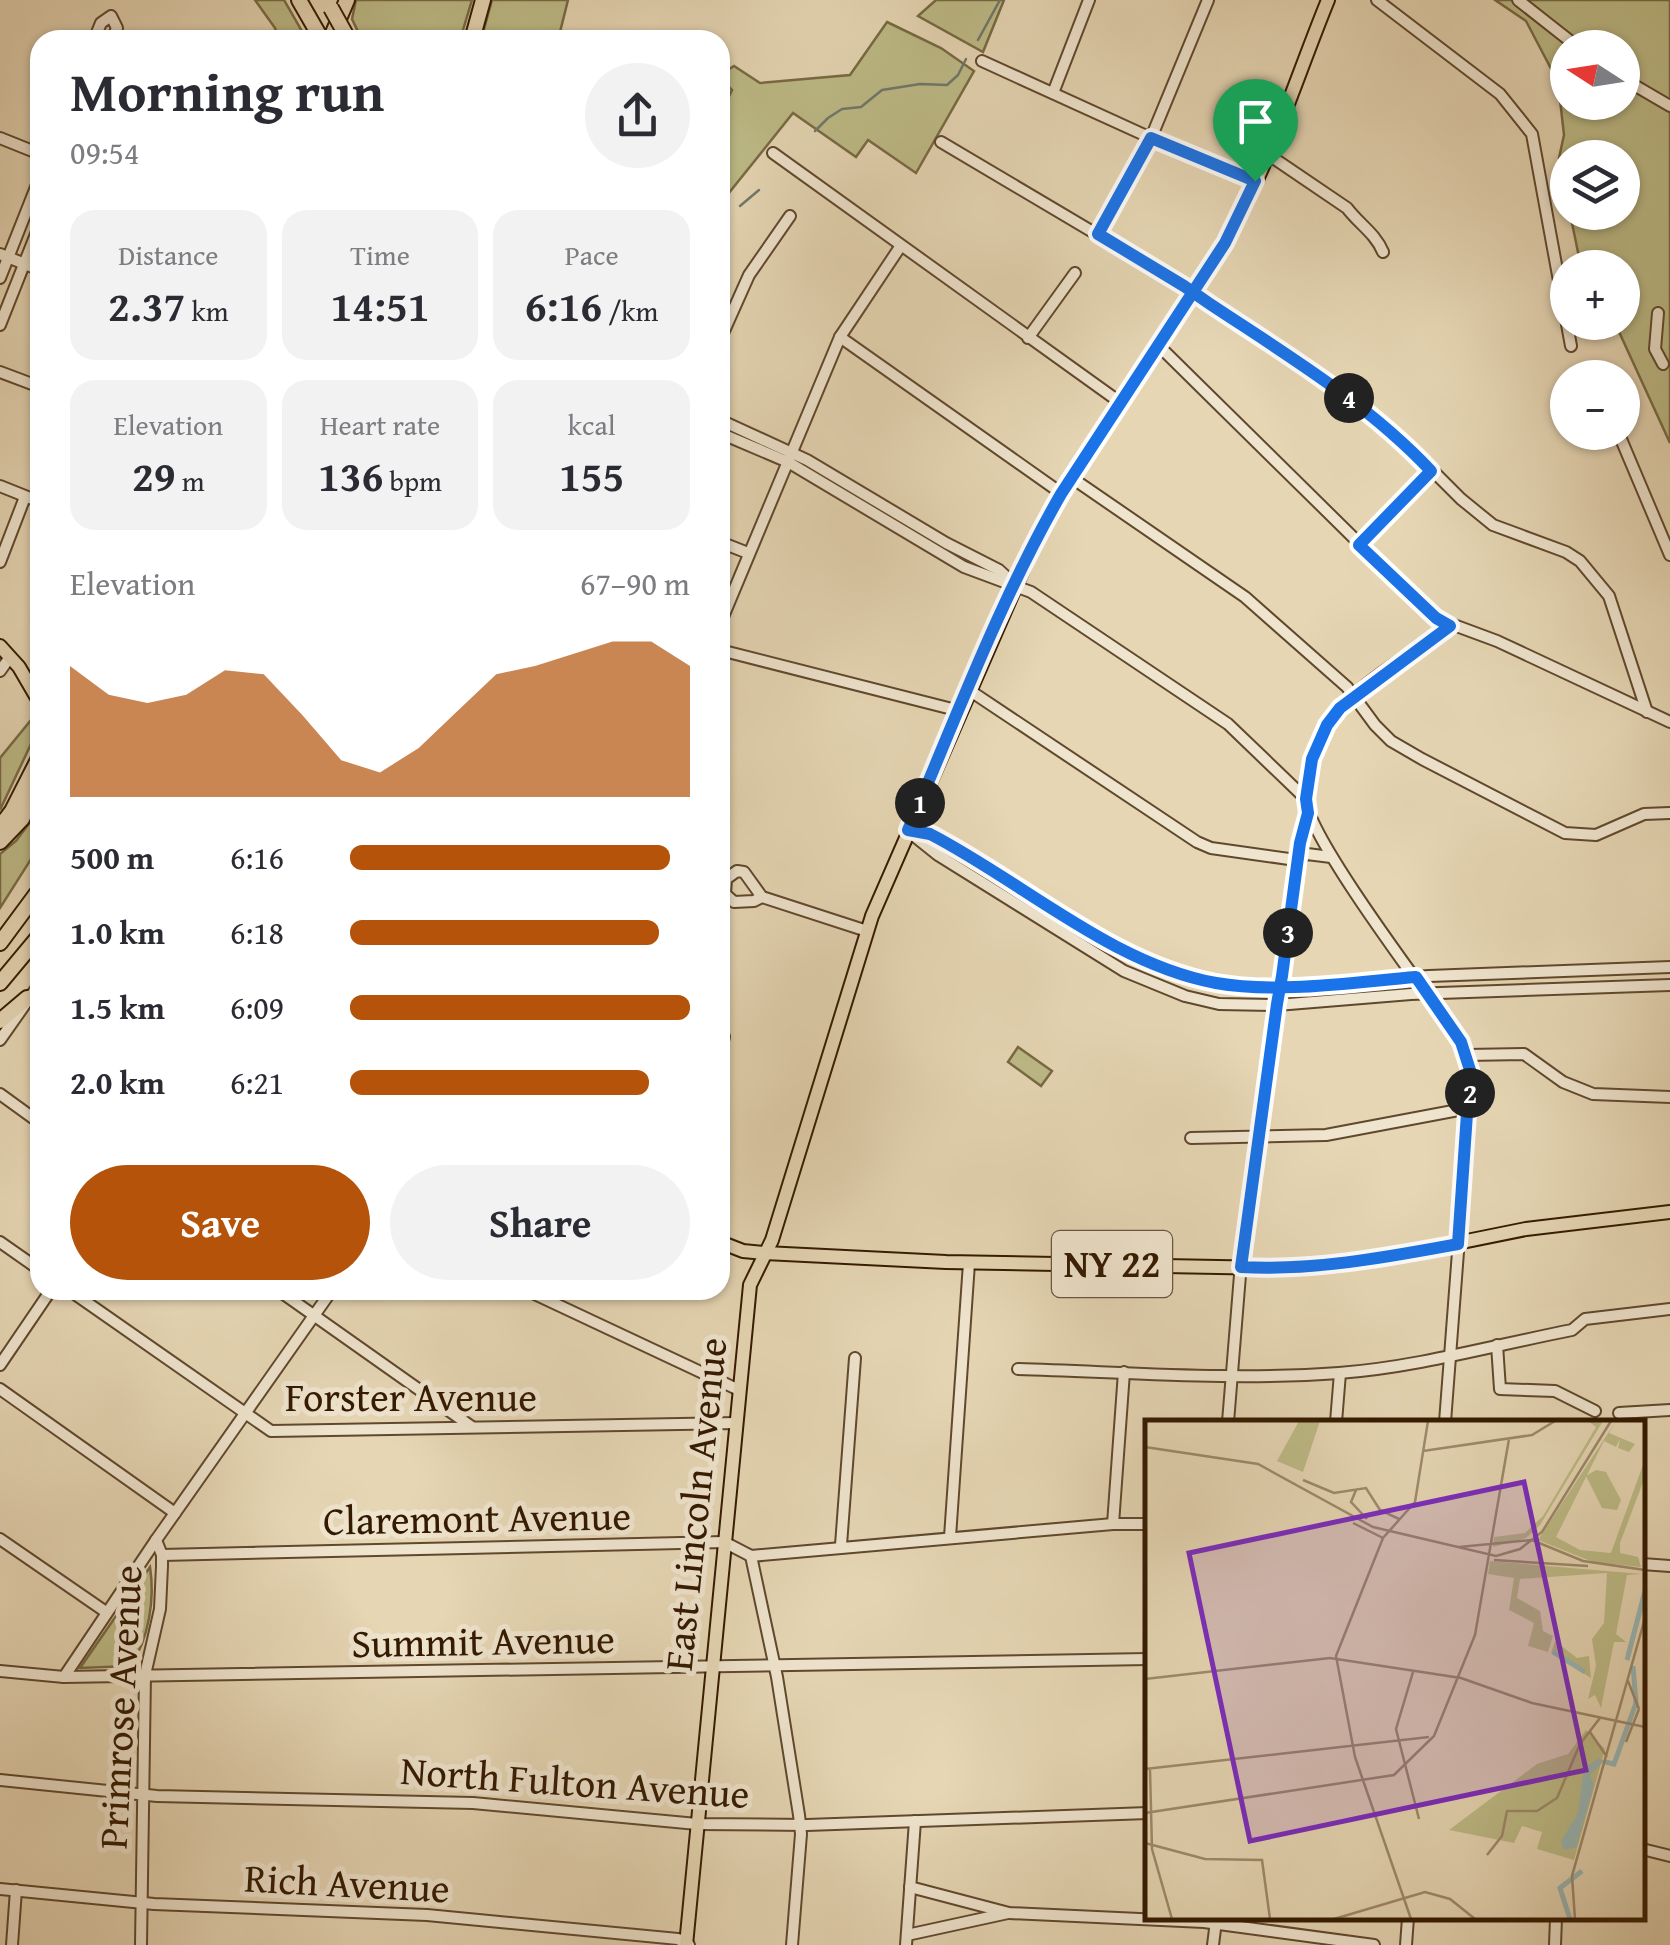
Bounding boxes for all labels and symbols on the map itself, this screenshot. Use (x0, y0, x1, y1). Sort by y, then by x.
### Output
north arrow (1550, 30, 1640, 120)
pin (1213, 79, 1298, 182)
pin: 4 (1324, 373, 1374, 423)
pin: 1 (895, 778, 945, 828)
pin: 3 (1263, 908, 1313, 958)
pin: 2 (1445, 1068, 1495, 1118)
road number: NY 22 (1052, 1231, 1172, 1297)
street label: East Lincoln Avenue (648, 1334, 741, 1673)
street label: Forster Avenue (285, 1367, 537, 1426)
inset map (1145, 1420, 1645, 1920)
street label: Claremont Avenue (323, 1485, 631, 1550)
street label: Primrose Avenue (83, 1563, 156, 1851)
street label: Summit Avenue (351, 1609, 615, 1672)
street label: North Fulton Avenue (399, 1740, 751, 1823)
street label: Rich Avenue (243, 1848, 451, 1917)

